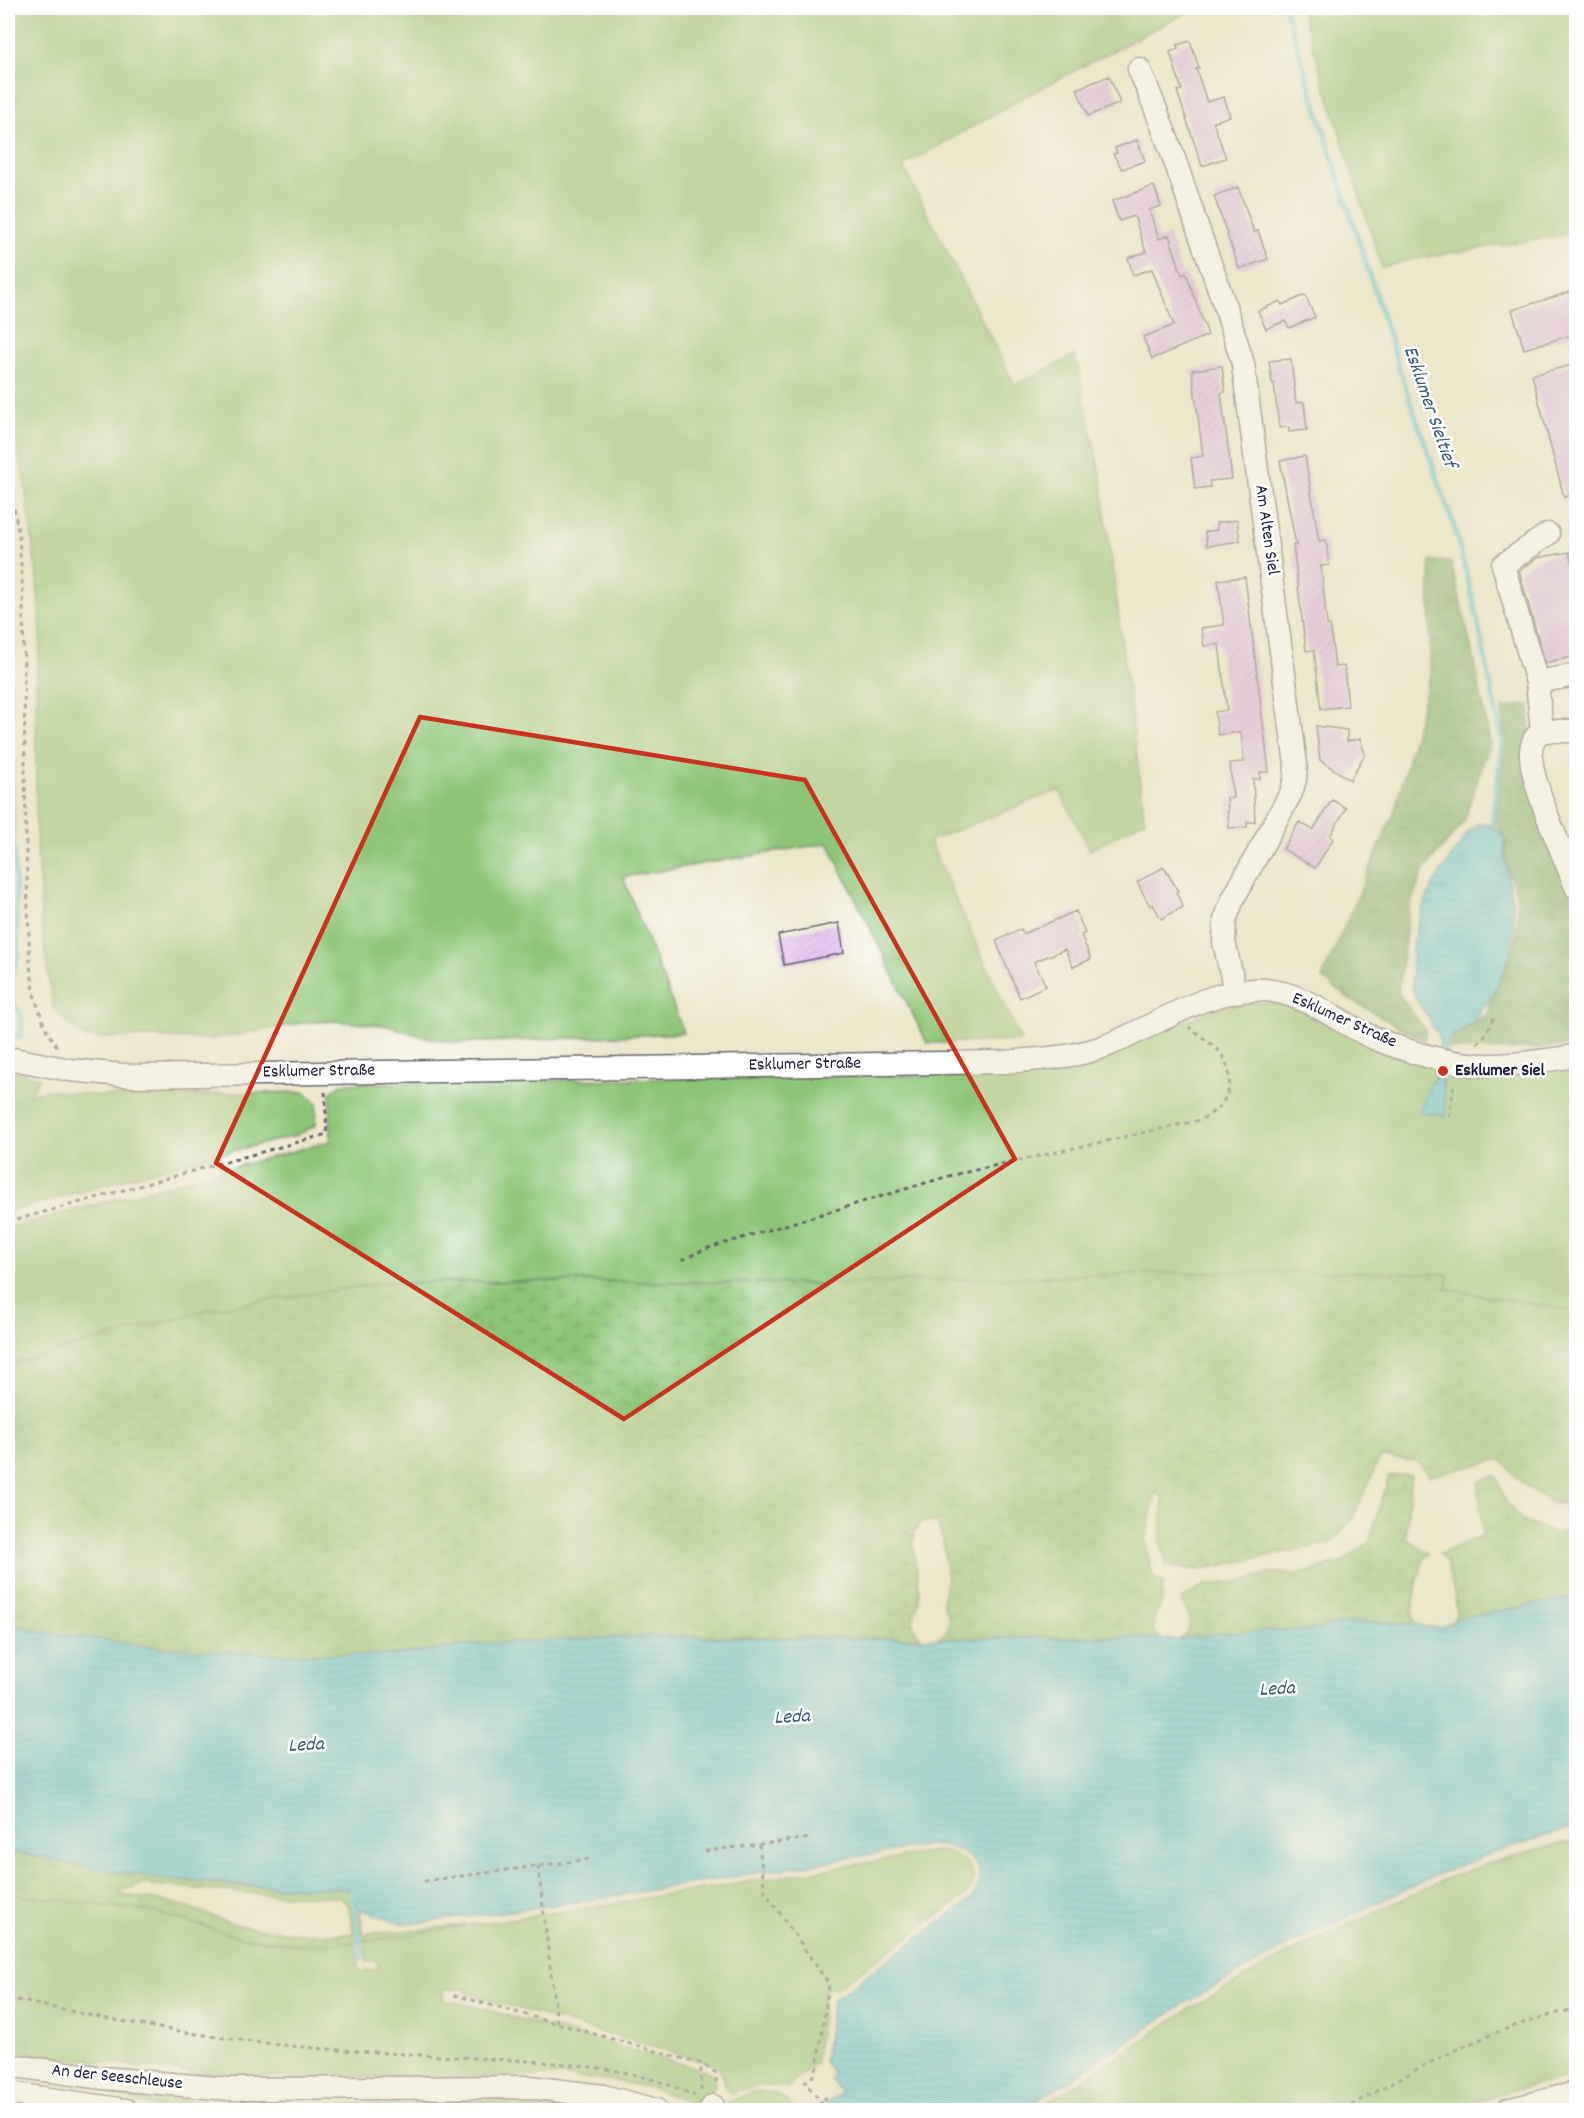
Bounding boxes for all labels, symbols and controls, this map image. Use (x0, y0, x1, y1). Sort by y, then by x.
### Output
water label: Esklumer Sieltief (1395, 343, 1464, 475)
street label: Am Alten Siel (1247, 483, 1285, 577)
street label: Esklumer Straße (1288, 987, 1401, 1055)
street label: Esklumer Straße (749, 1052, 861, 1078)
street label: Esklumer Straße (263, 1059, 375, 1085)
place label: Esklumer Siel (1455, 1059, 1545, 1084)
marker: Esklumer Siel (1436, 1064, 1450, 1078)
water label: Leda (1258, 1675, 1297, 1705)
water label: Leda (773, 1703, 812, 1733)
water label: Leda (287, 1731, 326, 1761)
street label: An der Seeschleuse (50, 2059, 184, 2097)

